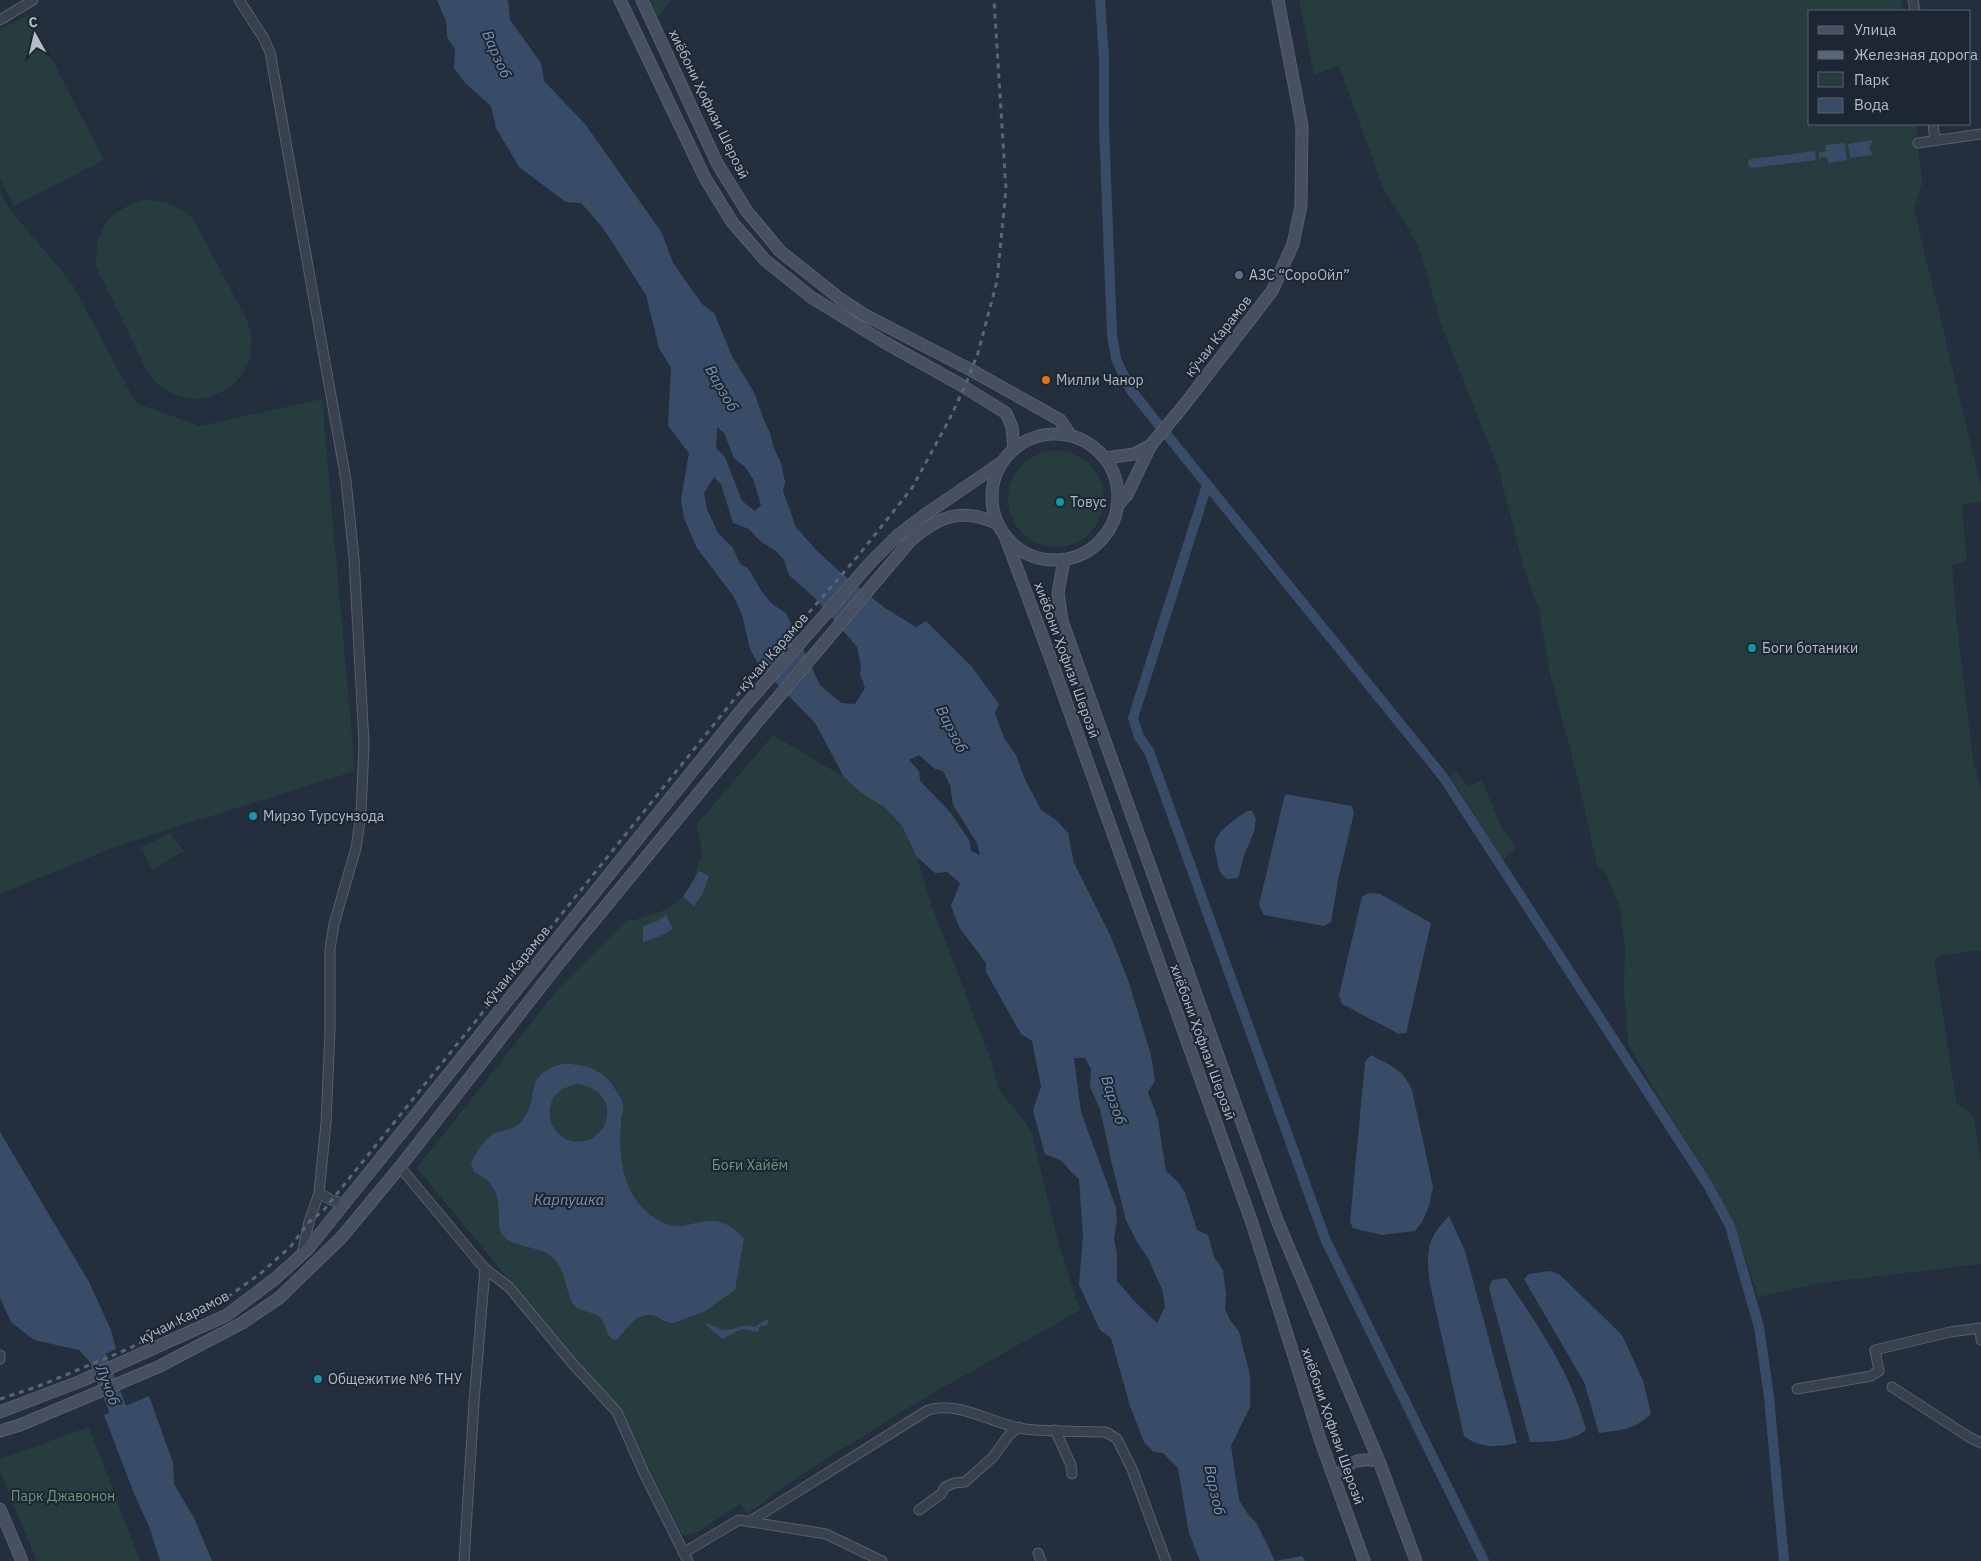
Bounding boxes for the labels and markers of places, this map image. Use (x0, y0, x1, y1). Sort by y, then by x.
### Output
place label: АЗС “СороОйл” (1249, 266, 1350, 284)
marker: АЗС “СороОйл” (1233, 269, 1245, 281)
place label: Милли Чанор (1056, 371, 1144, 389)
marker: Милли Чанор (1040, 374, 1052, 386)
place label: Товус (1070, 493, 1106, 511)
marker: Товус (1054, 496, 1066, 508)
place label: Боги ботаники (1762, 639, 1858, 657)
marker: Боги ботаники (1746, 642, 1758, 654)
place label: Мирзо Турсунзода (263, 807, 385, 825)
marker: Мирзо Турсунзода (247, 810, 259, 822)
place label: Общежитие №6 ТНУ (328, 1370, 463, 1388)
marker: Общежитие №6 ТНУ (312, 1373, 324, 1385)

